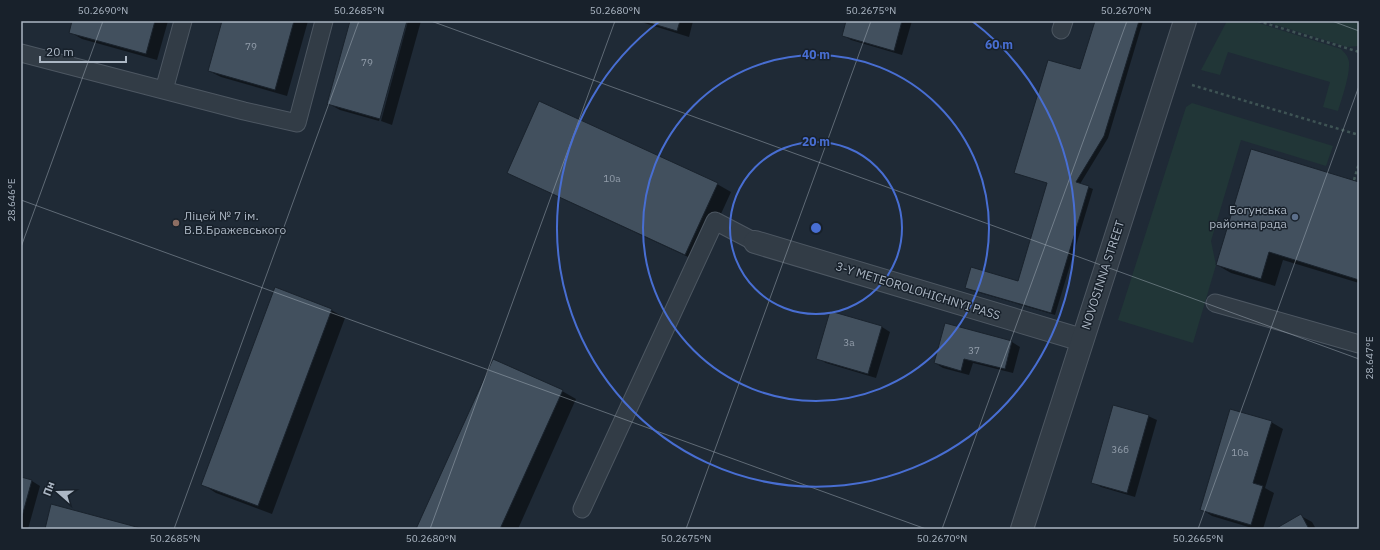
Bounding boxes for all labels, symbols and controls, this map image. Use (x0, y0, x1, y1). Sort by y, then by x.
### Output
text: 50.2690°N (78, 4, 128, 17)
text: 50.2685°N (334, 4, 384, 17)
text: 50.2680°N (590, 4, 640, 17)
text: 50.2675°N (846, 4, 896, 17)
text: 50.2670°N (1101, 4, 1151, 17)
text: 60 m (985, 37, 1013, 52)
scale bar (40, 38, 126, 64)
house number: 79 (245, 40, 257, 53)
text: 20 m (46, 44, 74, 59)
text: 40 m (802, 47, 830, 62)
house number: 79 (361, 56, 373, 69)
text: 20 m (802, 134, 830, 149)
house number: 10а (603, 172, 621, 185)
text: 28.646°E (5, 178, 18, 222)
place label: Богунська районна рада (1209, 202, 1288, 231)
place label: Ліцей № 7 ім. В.В.Бражевського (184, 208, 287, 237)
marker: Богунська районна рада (1290, 212, 1300, 222)
marker: Ліцей № 7 ім. В.В.Бражевського (171, 218, 181, 228)
street label: NOVOSINNA STREET (1078, 218, 1127, 331)
centre of rings (809, 221, 823, 235)
street label: 3-Y METEOROLOHICHNYI PASS (834, 258, 1002, 323)
house number: 3а (843, 336, 855, 349)
text: 28.647°E (1363, 336, 1376, 380)
house number: 37 (968, 344, 980, 357)
house number: 36б (1111, 443, 1129, 456)
house number: 10а (1231, 446, 1249, 459)
north arrow (38, 472, 78, 512)
text: Пн (40, 479, 58, 498)
text: 50.2685°N (150, 532, 200, 545)
text: 50.2680°N (406, 532, 456, 545)
text: 50.2675°N (661, 532, 711, 545)
text: 50.2670°N (917, 532, 967, 545)
text: 50.2665°N (1173, 532, 1223, 545)

